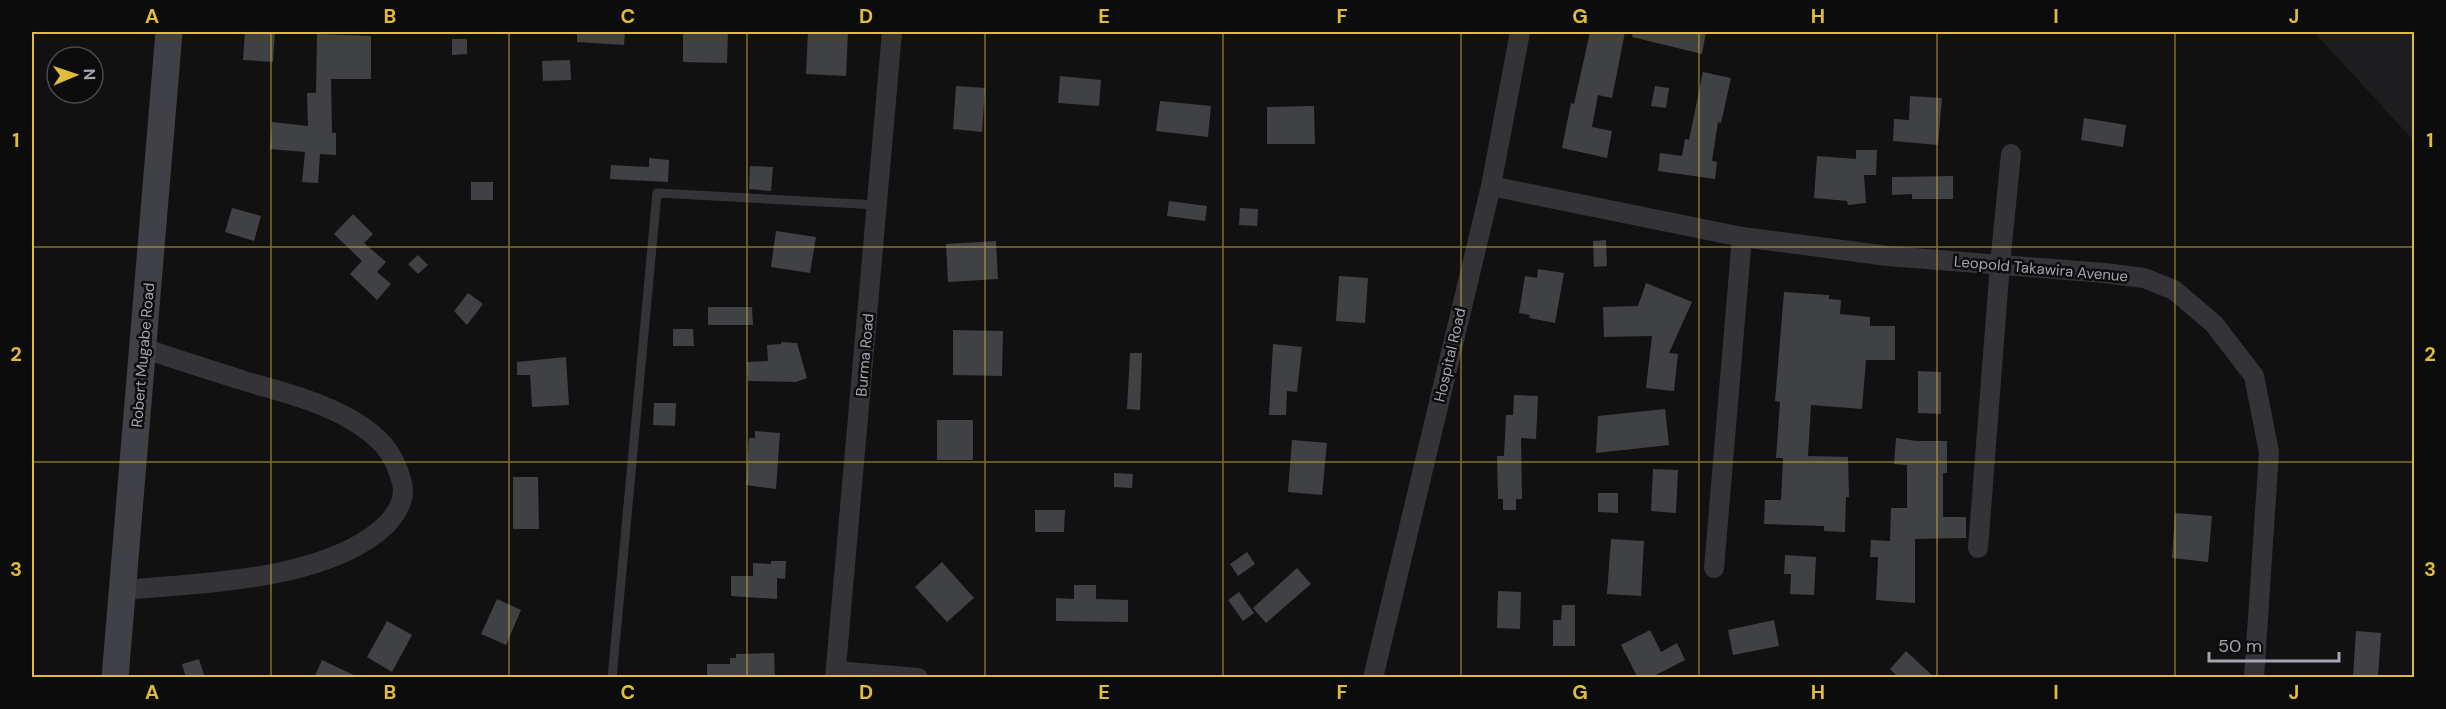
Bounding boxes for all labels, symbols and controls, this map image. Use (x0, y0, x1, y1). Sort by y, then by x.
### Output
text: A (145, 3, 159, 29)
text: B (384, 3, 396, 29)
text: C (621, 3, 635, 29)
text: D (859, 3, 873, 29)
text: E (1098, 3, 1110, 29)
text: F (1336, 3, 1348, 29)
text: G (1572, 3, 1588, 29)
text: H (1811, 3, 1825, 29)
text: I (2053, 3, 2059, 29)
text: J (2289, 3, 2299, 29)
north arrow (45, 45, 105, 105)
text: N (79, 68, 100, 81)
text: 1 (12, 127, 20, 153)
text: 1 (2426, 127, 2434, 153)
street label: Leopold Takawira Avenue (1953, 251, 2129, 287)
street label: Robert Mugabe Road (127, 282, 159, 428)
street label: Hospital Road (1429, 306, 1471, 404)
street label: Burma Road (851, 312, 879, 398)
text: 2 (10, 341, 22, 367)
text: 2 (2424, 341, 2436, 367)
text: 3 (10, 556, 22, 582)
text: 3 (2424, 556, 2436, 582)
scale bar (2209, 625, 2340, 663)
text: 50 m (2218, 634, 2262, 658)
text: A (145, 679, 159, 705)
text: B (384, 679, 396, 705)
text: C (621, 679, 635, 705)
text: D (859, 679, 873, 705)
text: E (1098, 679, 1110, 705)
text: F (1336, 679, 1348, 705)
text: G (1572, 679, 1588, 705)
text: H (1811, 679, 1825, 705)
text: I (2053, 679, 2059, 705)
text: J (2289, 679, 2299, 705)

